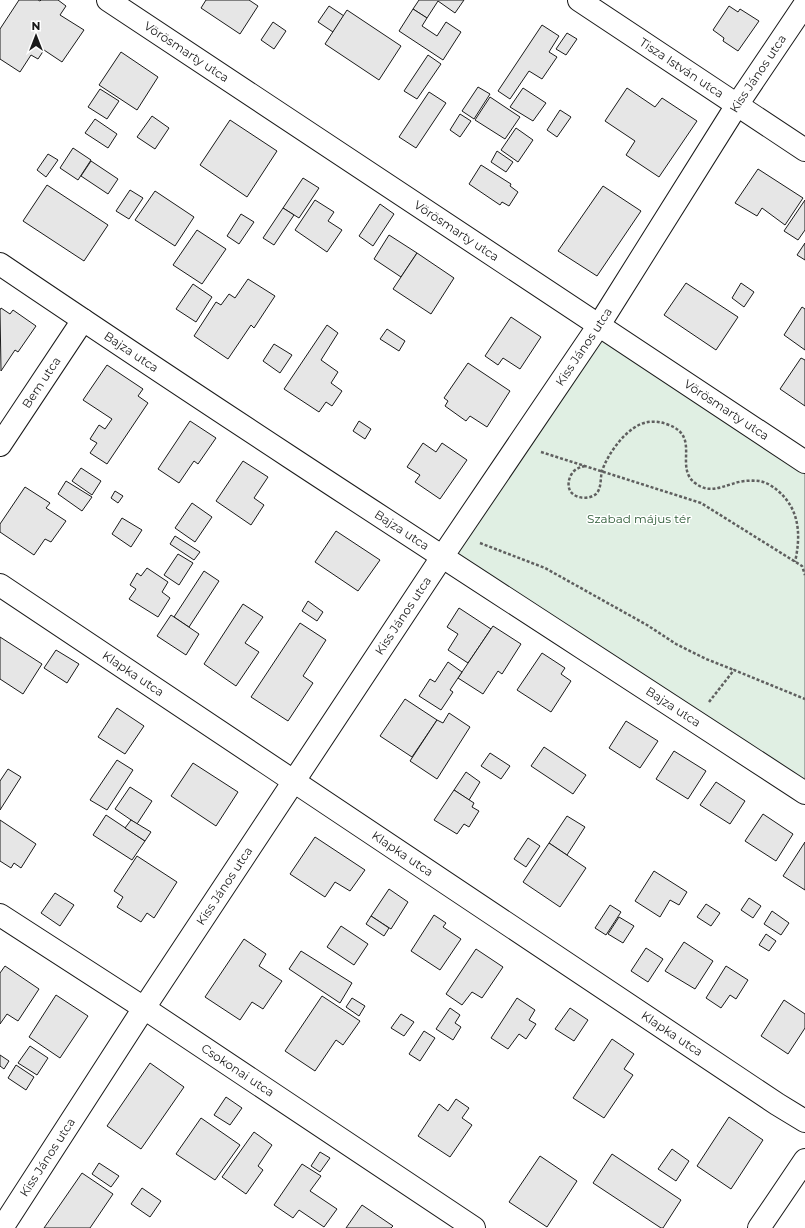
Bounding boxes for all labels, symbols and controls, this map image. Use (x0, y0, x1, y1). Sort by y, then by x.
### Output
north arrow (16, 16, 56, 56)
street label: Vörösmarty utca (141, 18, 232, 85)
text: N (32, 19, 40, 33)
street label: Kiss János utca (726, 31, 789, 115)
street label: Tisza István utca (637, 34, 727, 101)
street label: Vörösmarty utca (411, 197, 502, 264)
street label: Kiss János utca (552, 305, 615, 389)
street label: Bajza utca (101, 328, 162, 375)
street label: Bem utca (19, 354, 64, 411)
street label: Vörösmarty utca (681, 376, 772, 443)
street label: Bajza utca (372, 506, 432, 553)
park label: Szabad május tér (587, 511, 691, 526)
street label: Kiss János utca (371, 573, 434, 658)
street label: Klapka utca (100, 648, 167, 699)
street label: Bajza utca (643, 683, 704, 730)
street label: Klapka utca (369, 827, 436, 879)
street label: Kiss János utca (193, 844, 256, 928)
street label: Klapka utca (639, 1007, 706, 1059)
street label: Csokonai utca (199, 1040, 277, 1100)
street label: Kiss János utca (16, 1115, 78, 1199)

